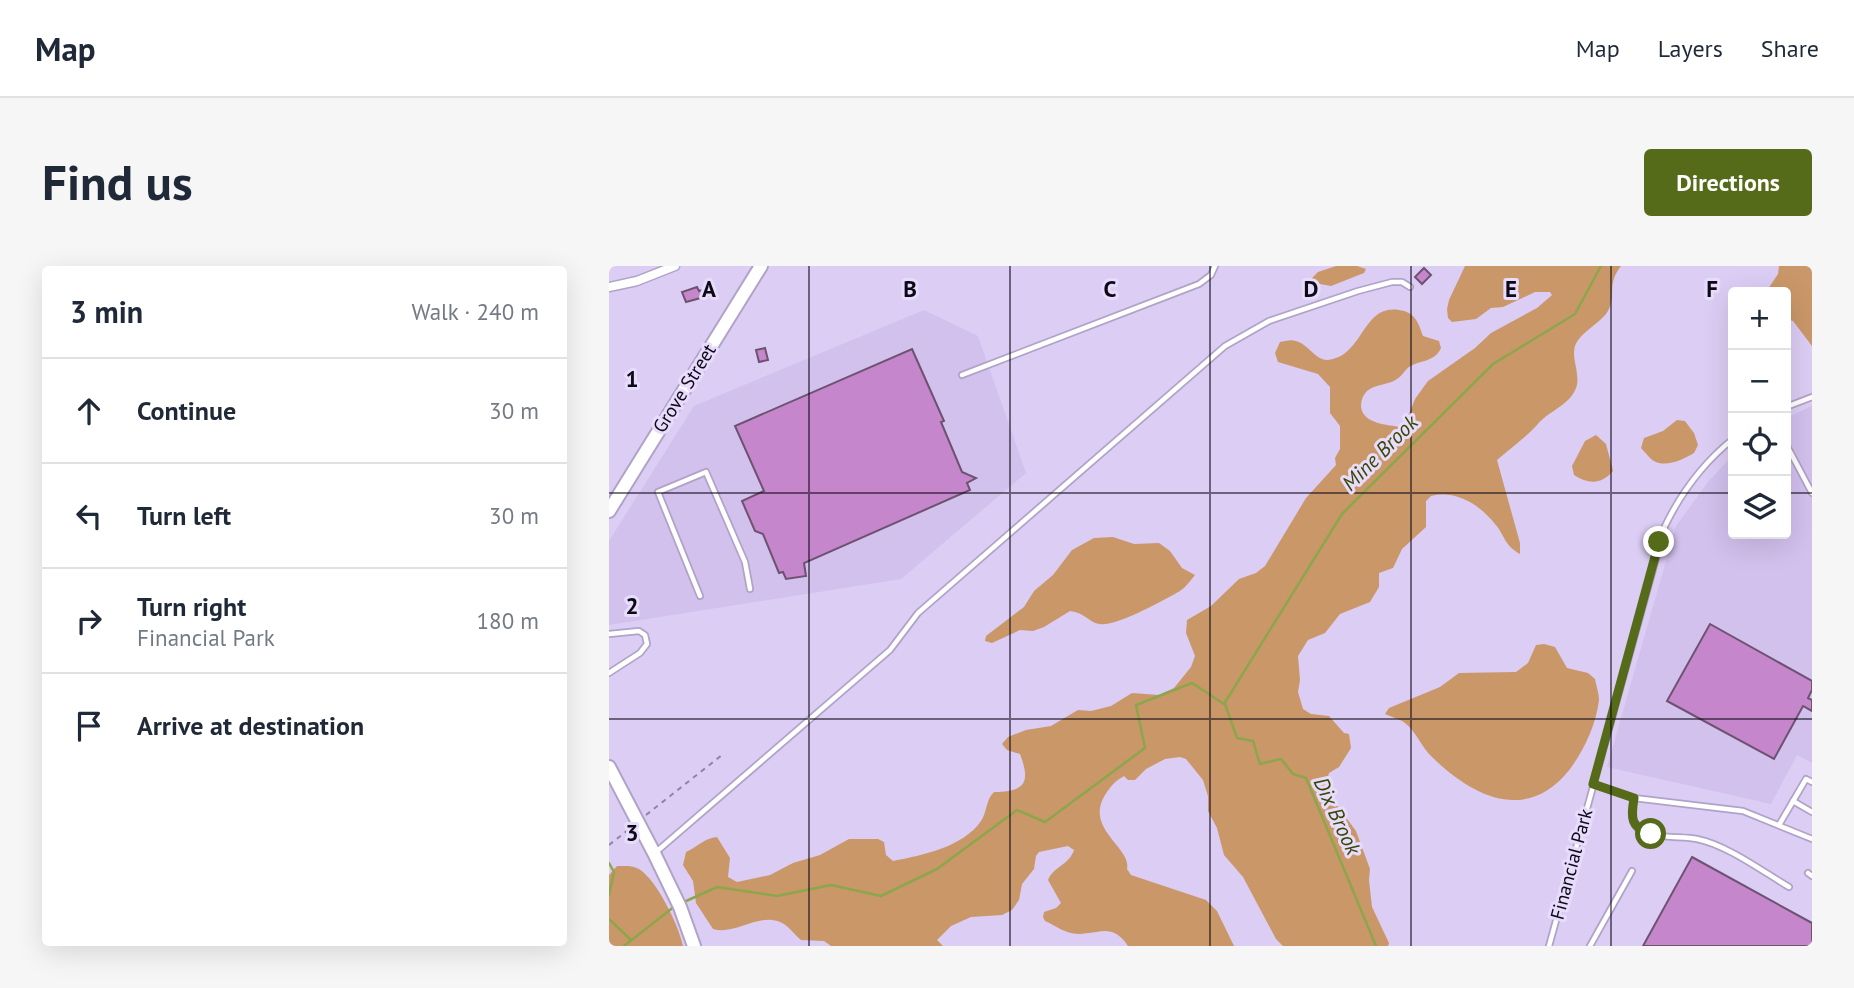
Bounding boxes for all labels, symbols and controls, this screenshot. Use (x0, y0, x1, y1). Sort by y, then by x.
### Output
text: Map (35, 27, 96, 70)
text: Map (1576, 33, 1620, 64)
text: Layers (1658, 33, 1723, 64)
text: Share (1761, 33, 1819, 64)
button: Directions (1644, 149, 1812, 216)
text: Find us (42, 150, 193, 214)
text: A (702, 274, 716, 303)
text: B (903, 274, 917, 303)
text: C (1104, 274, 1117, 303)
text: D (1304, 274, 1318, 303)
text: E (1505, 274, 1517, 303)
text: F (1706, 274, 1718, 303)
map controls (1728, 287, 1791, 539)
button: + (1728, 287, 1791, 350)
text: 3 min (70, 292, 143, 331)
text: Walk · 240 m (412, 297, 539, 326)
street label: Grove Street (647, 339, 721, 437)
button: − (1728, 350, 1791, 413)
text: 1 (625, 364, 639, 393)
icon: ahead (70, 392, 108, 430)
text: Continue (137, 394, 236, 427)
text: 30 m (489, 396, 539, 425)
water label: Mine Brook (1336, 408, 1424, 496)
button: locate (1728, 413, 1791, 476)
button: layers (1728, 476, 1791, 539)
icon: left (70, 497, 108, 535)
text: Turn left (137, 499, 231, 532)
text: 30 m (489, 501, 539, 530)
route end (1643, 526, 1674, 557)
text: Turn right (137, 590, 246, 623)
text: 2 (625, 591, 639, 620)
icon: right (70, 602, 108, 640)
text: 180 m (477, 606, 539, 635)
text: Financial Park (137, 623, 275, 652)
icon: arrive (70, 707, 108, 745)
text: Arrive at destination (137, 709, 364, 742)
water label: Dix Brook (1308, 773, 1368, 860)
street label: Financial Park (1545, 806, 1597, 922)
text: 3 (625, 818, 639, 847)
route start (1635, 818, 1666, 849)

